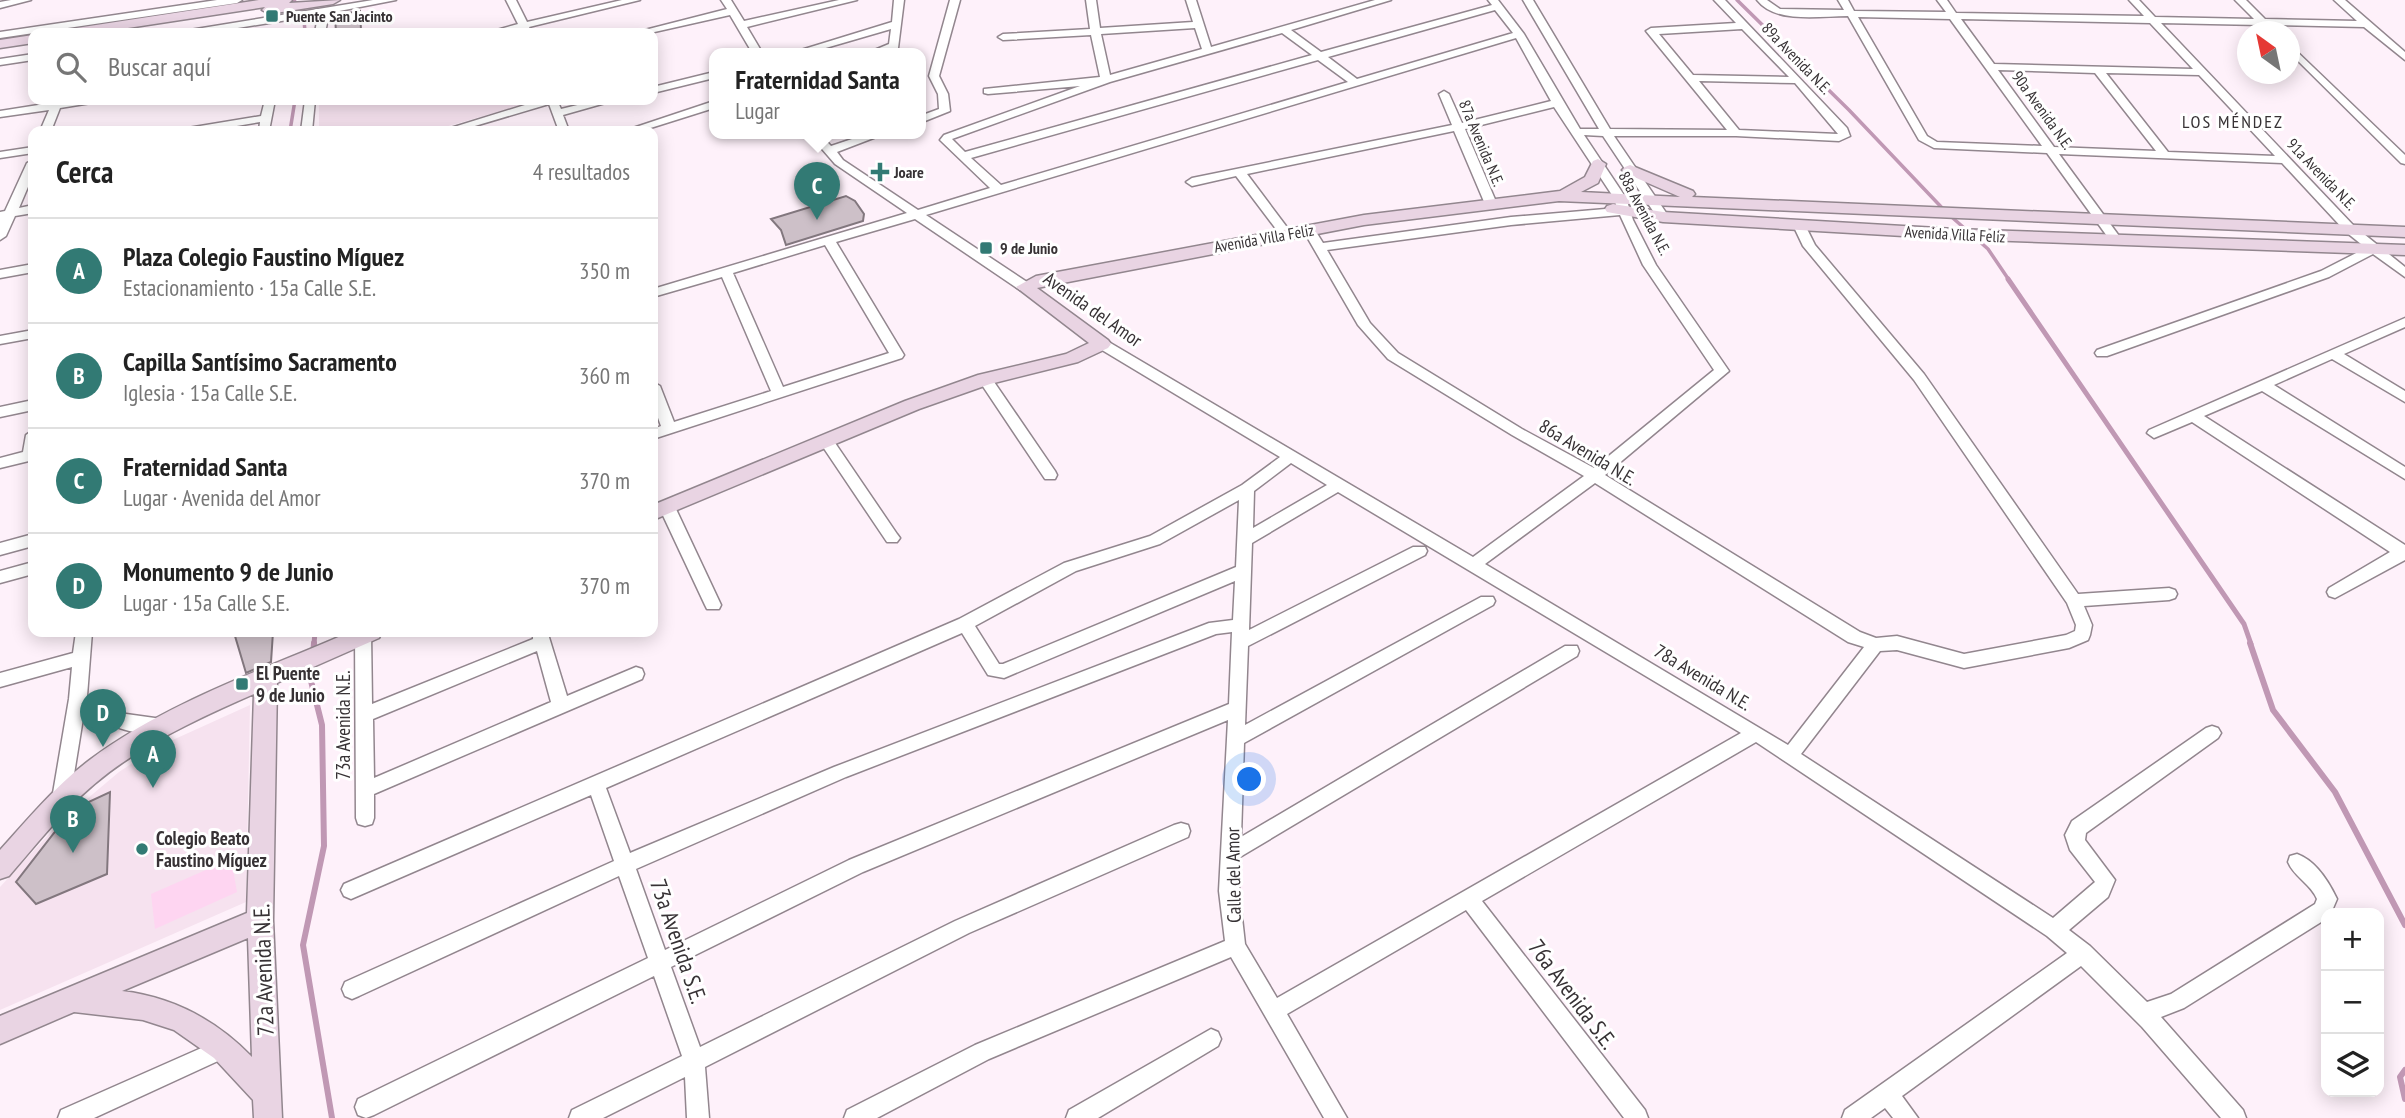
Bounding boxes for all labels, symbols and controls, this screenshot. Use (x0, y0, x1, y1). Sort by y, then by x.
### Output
place label: Puente San Jacinto (286, 6, 393, 26)
marker: Puente San Jacinto (264, 8, 280, 24)
street label: 89a Avenida N.E. (1758, 18, 1836, 98)
north arrow (2237, 21, 2300, 84)
search box (28, 28, 658, 105)
icon: search (52, 48, 90, 86)
popup (709, 48, 926, 139)
text: Buscar aquí (108, 50, 211, 83)
text: Fraternidad Santa (735, 63, 900, 96)
street label: 90a Avenida N.E. (2008, 67, 2078, 153)
text: Lugar (735, 96, 780, 125)
street label: 87a Avenida N.E. (1455, 97, 1509, 189)
district label: LOS MÉNDEZ (2182, 110, 2284, 133)
street label: 91a Avenida N.E. (2283, 134, 2361, 214)
text: Cerca (56, 152, 113, 191)
text: 4 resultados (533, 157, 630, 186)
pin: C (794, 162, 840, 220)
place label: Joare (893, 162, 924, 182)
marker: Joare (872, 164, 888, 180)
street label: 88a Avenida N.E. (1615, 168, 1676, 258)
street label: Avenida Villa Feliz (1213, 219, 1316, 257)
street label: Avenida Villa Feliz (1904, 221, 2006, 247)
place label: 9 de Junio (1000, 238, 1058, 258)
text: Plaza Colegio Faustino Míguez (123, 240, 404, 273)
marker: 9 de Junio (978, 240, 994, 256)
text: A (73, 256, 85, 285)
text: 350 m (579, 256, 630, 285)
street label: Avenida del Amor (1039, 266, 1148, 352)
text: Estacionamiento · 15a Calle S.E. (123, 273, 376, 302)
text: Capilla Santísimo Sacramento (123, 345, 397, 378)
text: B (73, 361, 85, 390)
text: 360 m (579, 361, 630, 390)
text: Iglesia · 15a Calle S.E. (123, 378, 297, 407)
street label: 86a Avenida N.E. (1535, 414, 1641, 490)
text: Fraternidad Santa (123, 450, 287, 483)
text: C (74, 466, 84, 495)
text: 370 m (579, 466, 630, 495)
text: Lugar · Avenida del Amor (123, 483, 321, 512)
text: Monumento 9 de Junio (123, 555, 334, 588)
text: D (73, 571, 85, 600)
text: 370 m (579, 571, 630, 600)
text: Lugar · 15a Calle S.E. (123, 588, 290, 617)
street label: 78a Avenida N.E. (1650, 639, 1756, 715)
place label: El Puente 9 de Junio (256, 661, 325, 707)
street label: 73a Avenida N.E. (331, 670, 355, 780)
marker: El Puente 9 de Junio (234, 676, 250, 692)
pin: D (80, 689, 126, 747)
pin: A (130, 730, 176, 788)
your location (1232, 762, 1266, 796)
pin: B (50, 795, 96, 853)
place label: Colegio Beato Faustino Míguez (156, 826, 267, 872)
street label: Calle del Amor (1220, 826, 1246, 923)
marker: Colegio Beato Faustino Míguez (134, 841, 150, 857)
street label: 73a Avenida S.E. (644, 875, 714, 1007)
street label: 72a Avenida N.E. (246, 903, 280, 1037)
map controls (2321, 908, 2384, 1097)
button: + (2321, 908, 2384, 971)
street label: 76a Avenida S.E. (1522, 933, 1624, 1055)
button: − (2321, 971, 2384, 1034)
button: layers (2321, 1034, 2384, 1097)

